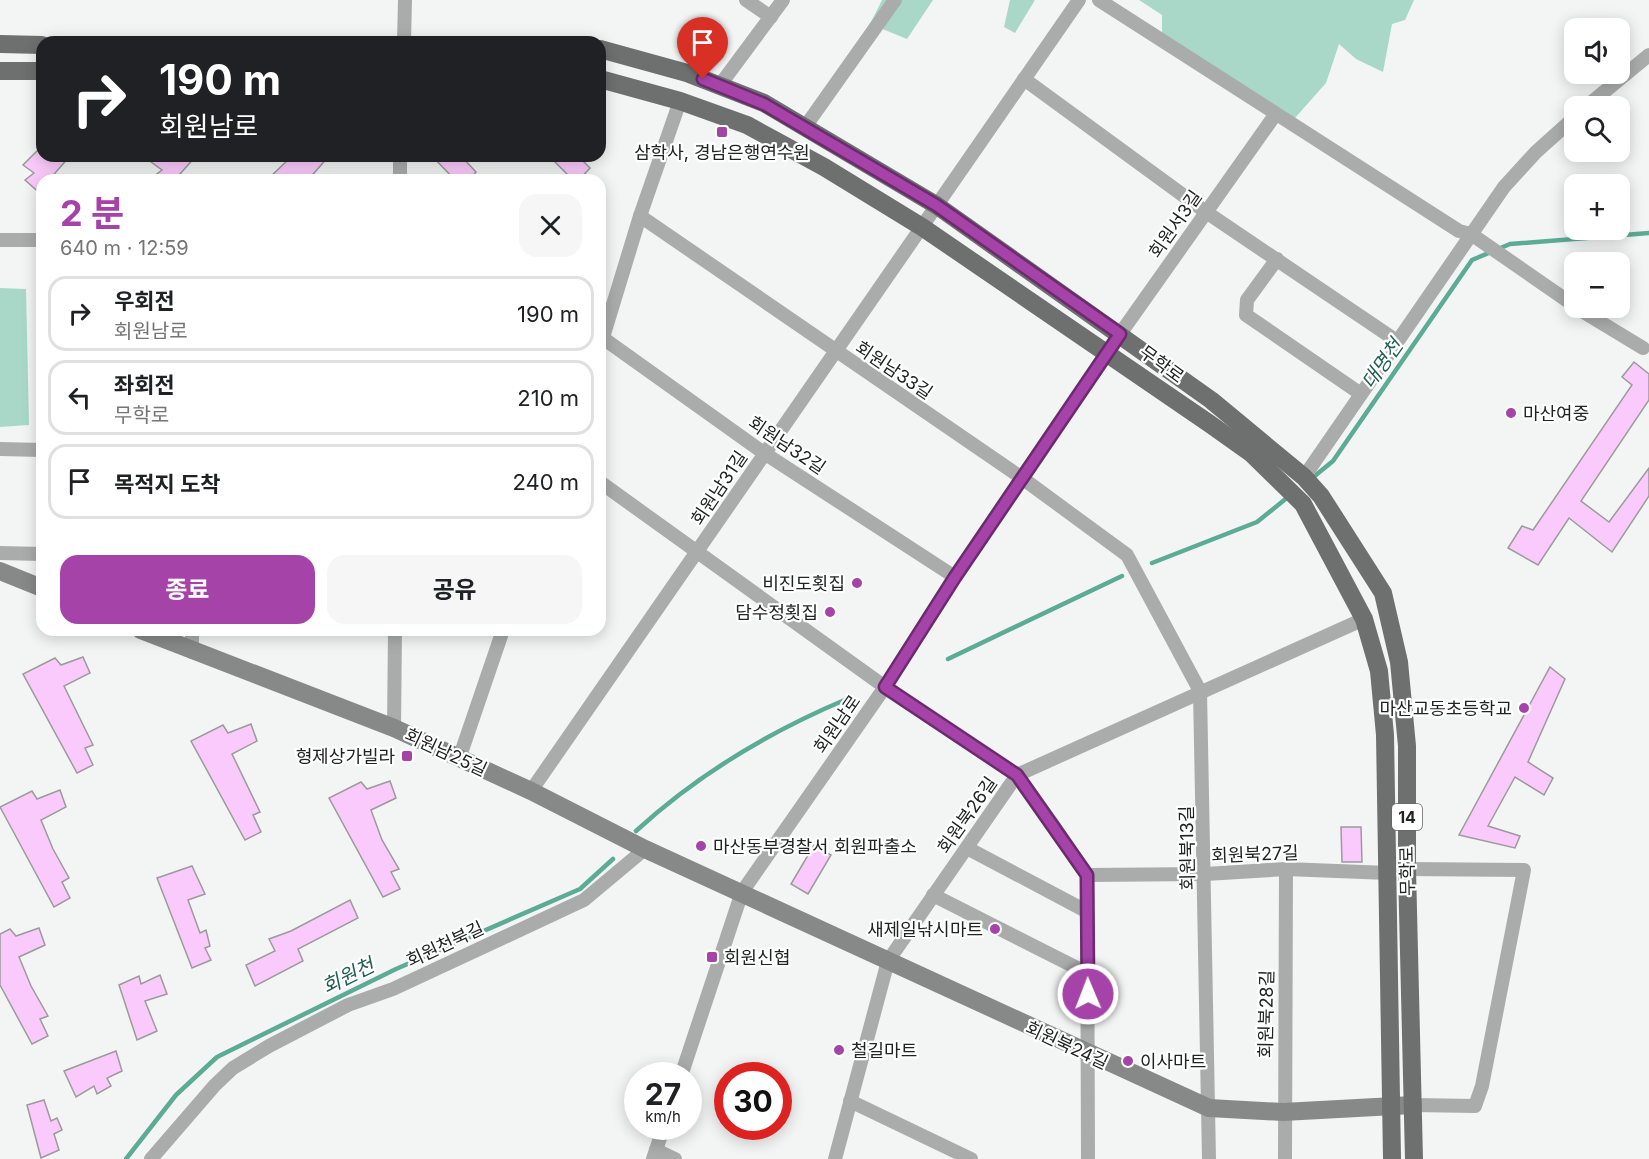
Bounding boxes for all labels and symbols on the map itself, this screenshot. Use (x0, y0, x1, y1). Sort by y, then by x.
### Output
pin (677, 17, 728, 79)
marker: 삼학사, 경남은행연수원 (715, 125, 729, 139)
place label: 삼학사, 경남은행연수원 (634, 142, 810, 163)
street label: 회원서3길 (1144, 186, 1206, 262)
water label: 대명천 (1356, 332, 1409, 393)
street label: 회원남33길 (851, 337, 937, 403)
street label: 무학로 (1136, 341, 1188, 387)
place label: 마산여중 (1523, 403, 1589, 424)
marker: 마산여중 (1504, 406, 1518, 420)
street label: 회원남32길 (745, 412, 829, 478)
street label: 회원남31길 (687, 447, 751, 529)
place label: 비진도횟집 (762, 573, 845, 594)
marker: 비진도횟집 (850, 576, 864, 590)
place label: 담수정횟집 (735, 602, 818, 623)
marker: 담수정횟집 (823, 605, 837, 619)
street label: 회원남로 (809, 691, 865, 757)
place label: 마산교동초등학교 (1380, 698, 1512, 719)
marker: 마산교동초등학교 (1517, 701, 1531, 715)
street label: 회원남25길 (402, 724, 490, 780)
place label: 형제상가빌라 (296, 746, 395, 767)
marker: 형제상가빌라 (400, 749, 414, 763)
street label: 회원북26길 (933, 773, 1001, 857)
road number: 14 (1392, 804, 1422, 830)
street label: 회원북13길 (1176, 805, 1198, 891)
place label: 마산동부경찰서 회원파출소 (713, 836, 917, 857)
marker: 마산동부경찰서 회원파출소 (694, 839, 708, 853)
street label: 회원북27길 (1211, 842, 1299, 866)
street label: 무학로 (1396, 846, 1418, 896)
street label: 회원천북길 (403, 917, 487, 971)
place label: 새제일낚시마트 (867, 919, 983, 940)
marker: 새제일낚시마트 (988, 922, 1002, 936)
place label: 회원신협 (724, 947, 790, 968)
marker: 회원신협 (705, 950, 719, 964)
water label: 회원천 (318, 952, 380, 999)
position arrow (1056, 962, 1120, 1026)
street label: 회원북28길 (1255, 970, 1277, 1058)
street label: 회원북24길 (1022, 1017, 1112, 1073)
place label: 철길마트 (851, 1040, 917, 1061)
marker: 철길마트 (832, 1043, 846, 1057)
place label: 이사마트 (1140, 1051, 1206, 1072)
marker: 이사마트 (1121, 1054, 1135, 1068)
speed limit sign: 30 (714, 1062, 792, 1140)

